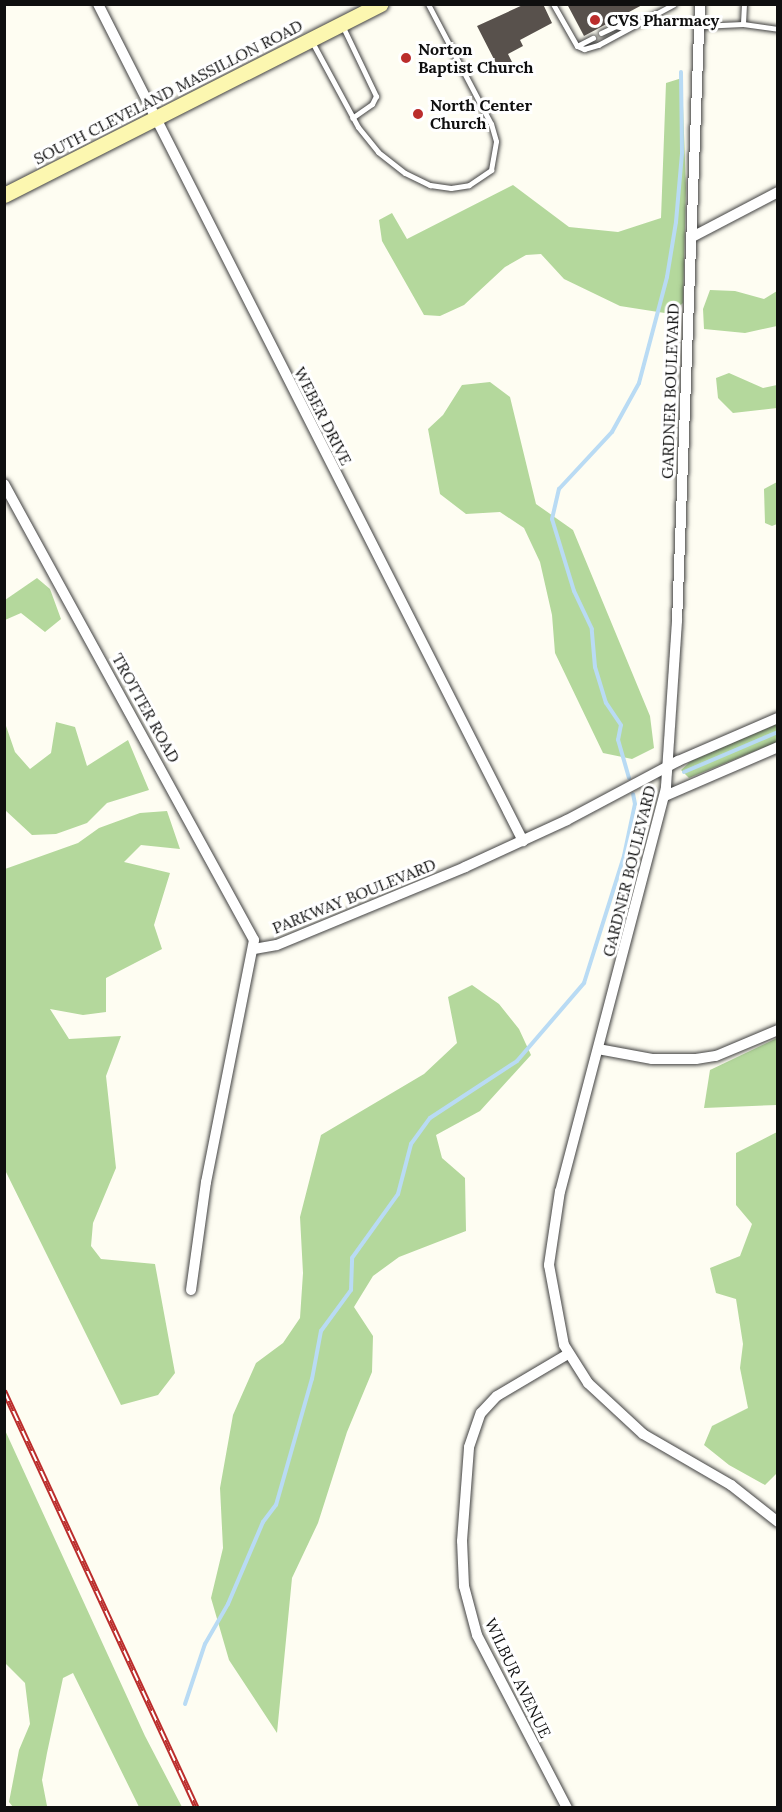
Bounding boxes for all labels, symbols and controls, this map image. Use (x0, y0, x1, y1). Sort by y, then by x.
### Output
place label: CVS Pharmacy (607, 10, 719, 30)
marker: CVS Pharmacy (588, 13, 602, 27)
street label: SOUTH CLEVELAND MASSILLON ROAD (30, 16, 306, 168)
place label: Norton Baptist Church (418, 39, 534, 77)
marker: Norton Baptist Church (399, 51, 413, 65)
place label: North Center Church (430, 95, 532, 133)
marker: North Center Church (411, 107, 425, 121)
street label: GARDNER BOULEVARD (657, 303, 683, 479)
street label: WEBER DRIVE (290, 364, 356, 468)
street label: TROTTER ROAD (108, 650, 184, 766)
street label: GARDNER BOULEVARD (598, 783, 660, 959)
street label: PARKWAY BOULEVARD (269, 854, 439, 938)
street label: WILBUR AVENUE (481, 1615, 555, 1741)

